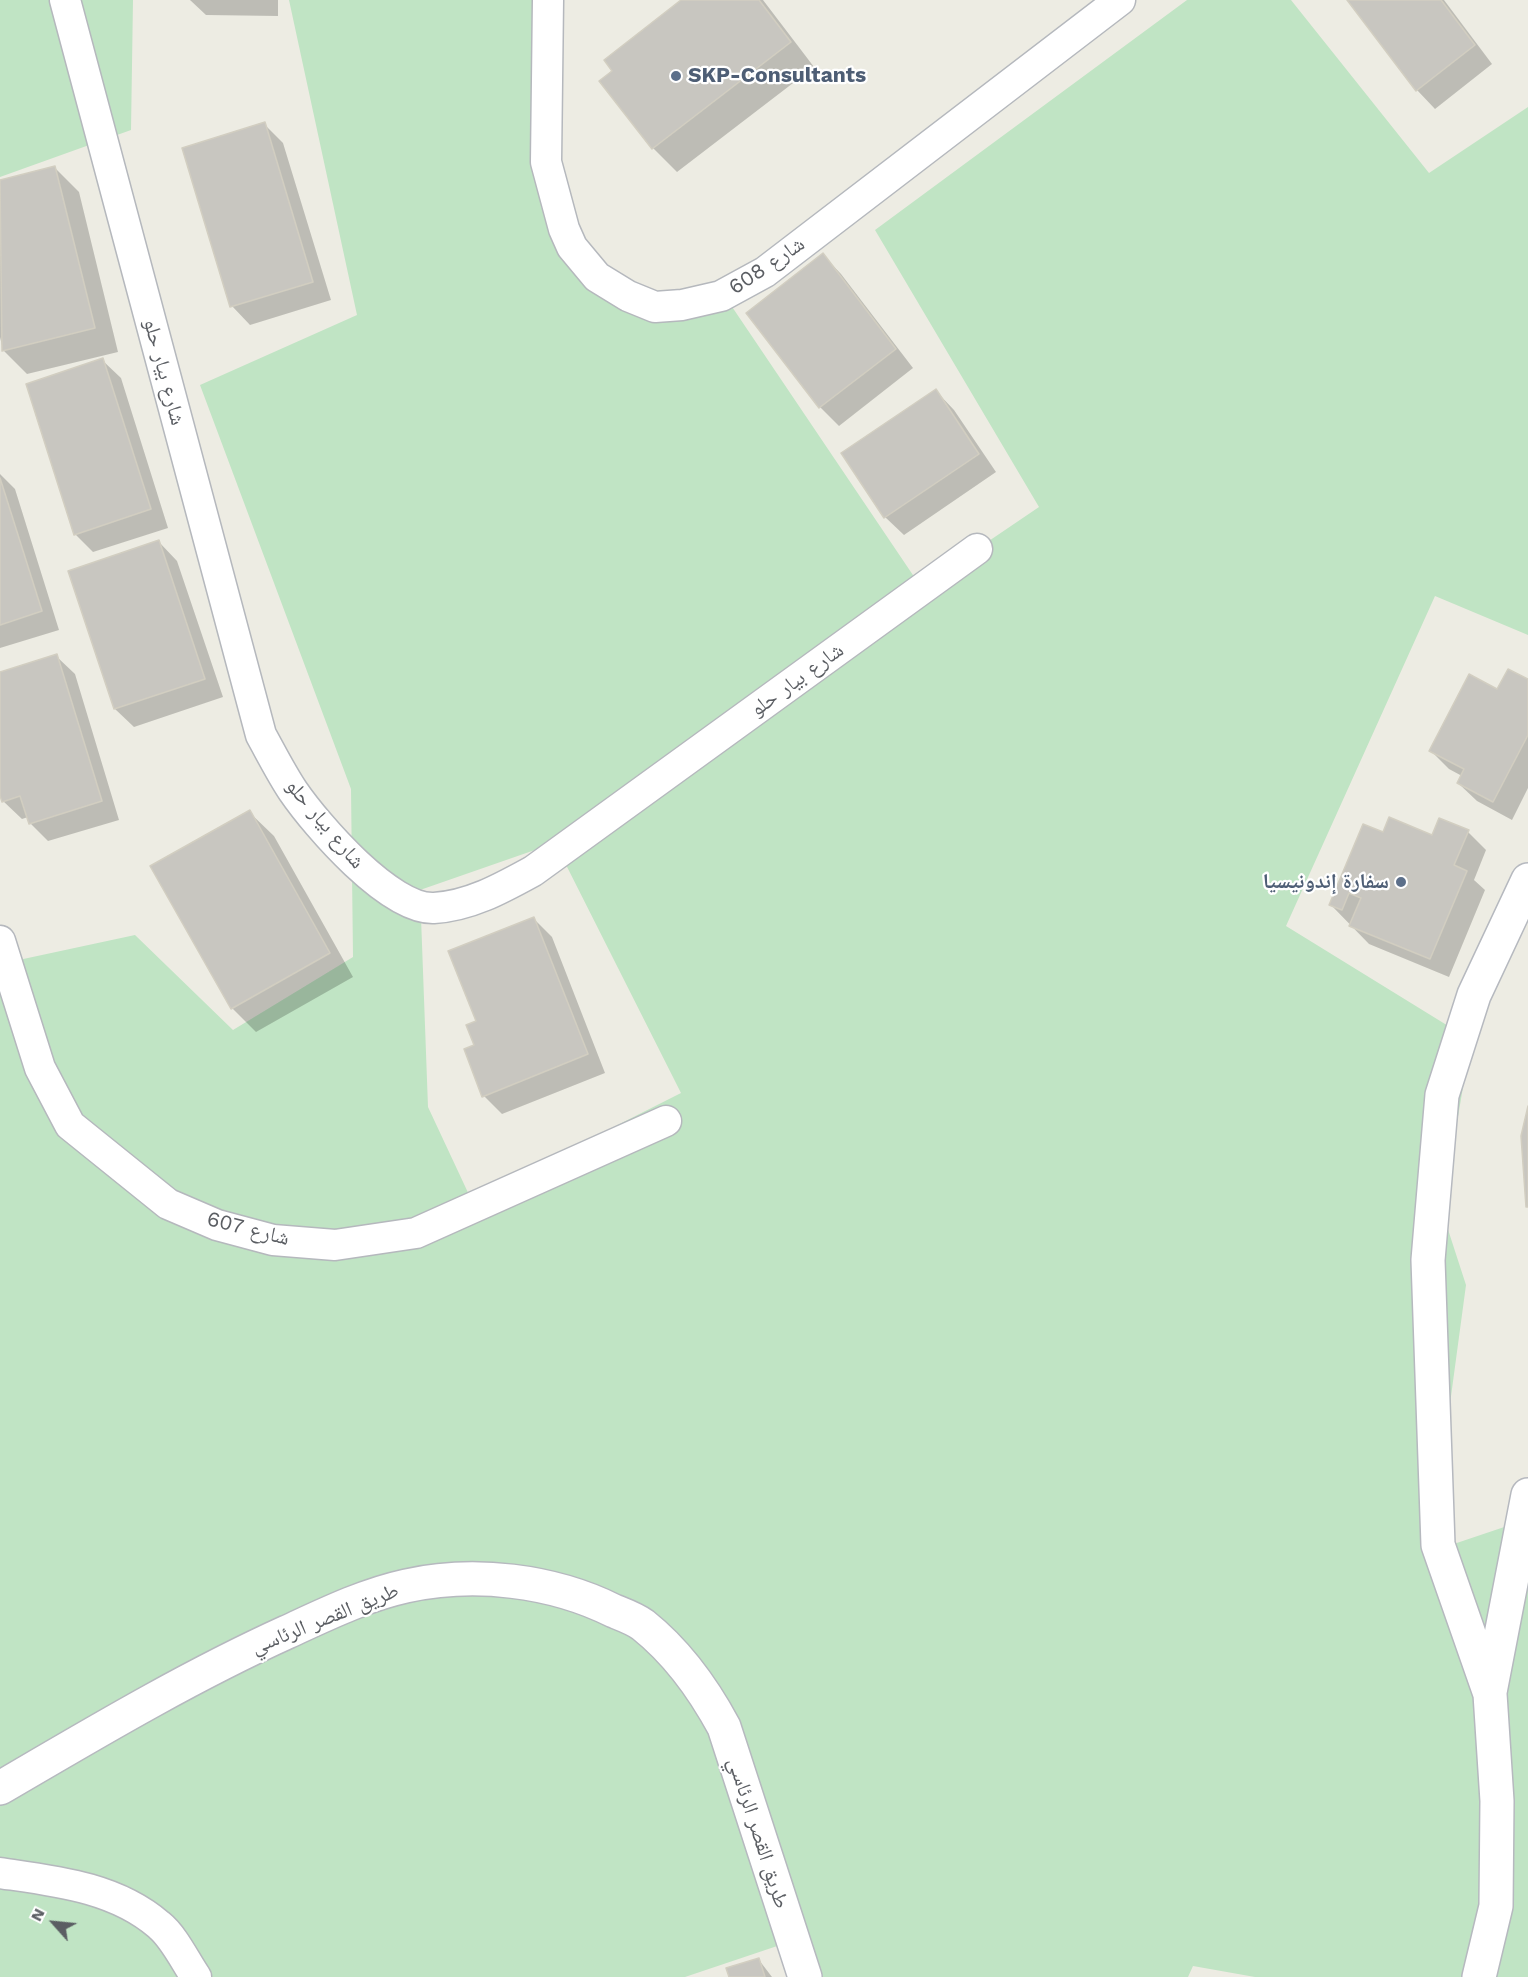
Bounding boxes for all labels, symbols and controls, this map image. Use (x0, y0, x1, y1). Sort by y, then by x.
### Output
place label: SKP-Consultants (688, 63, 866, 89)
marker: SKP-Consultants (669, 69, 683, 83)
street label: شارع 608 (724, 232, 810, 300)
street label: شارع بيار حلو (138, 316, 190, 428)
street label: شارع بيار حلو (745, 638, 849, 722)
street label: شارع بيار حلو (280, 774, 370, 874)
place label: سفارة إندونيسيا (1263, 869, 1389, 895)
marker: سفارة إندونيسيا (1394, 875, 1408, 889)
street label: شارع 607 (204, 1207, 292, 1251)
street label: طريق القصر الرئاسي (247, 1578, 403, 1660)
street label: طريق القصر الرئاسي (722, 1754, 794, 1912)
north arrow (24, 1893, 84, 1953)
text: N (26, 1905, 49, 1924)

